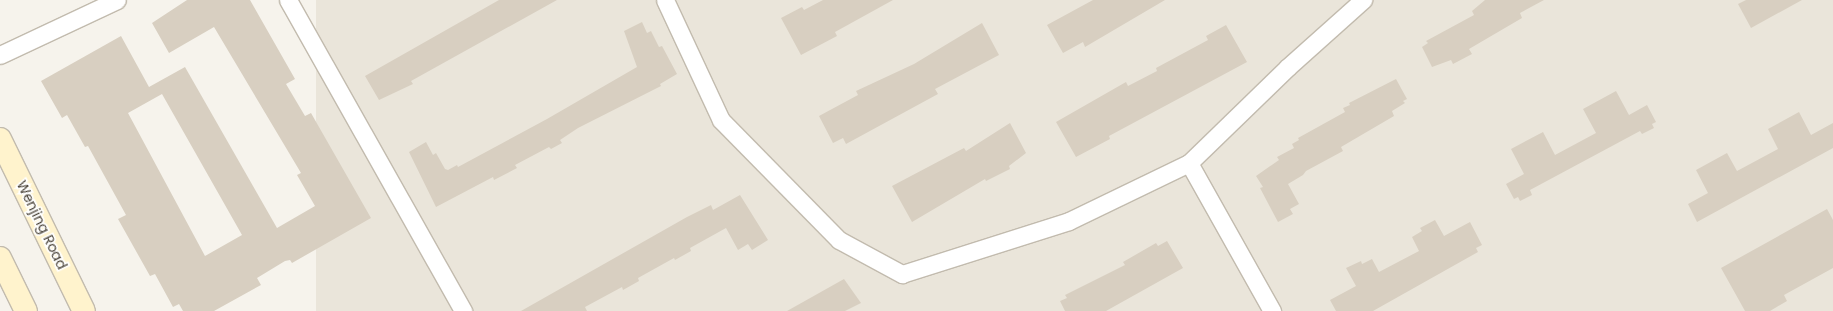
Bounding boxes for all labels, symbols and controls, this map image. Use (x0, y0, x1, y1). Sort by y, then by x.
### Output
street label: Wenjing Road (13, 178, 71, 272)

